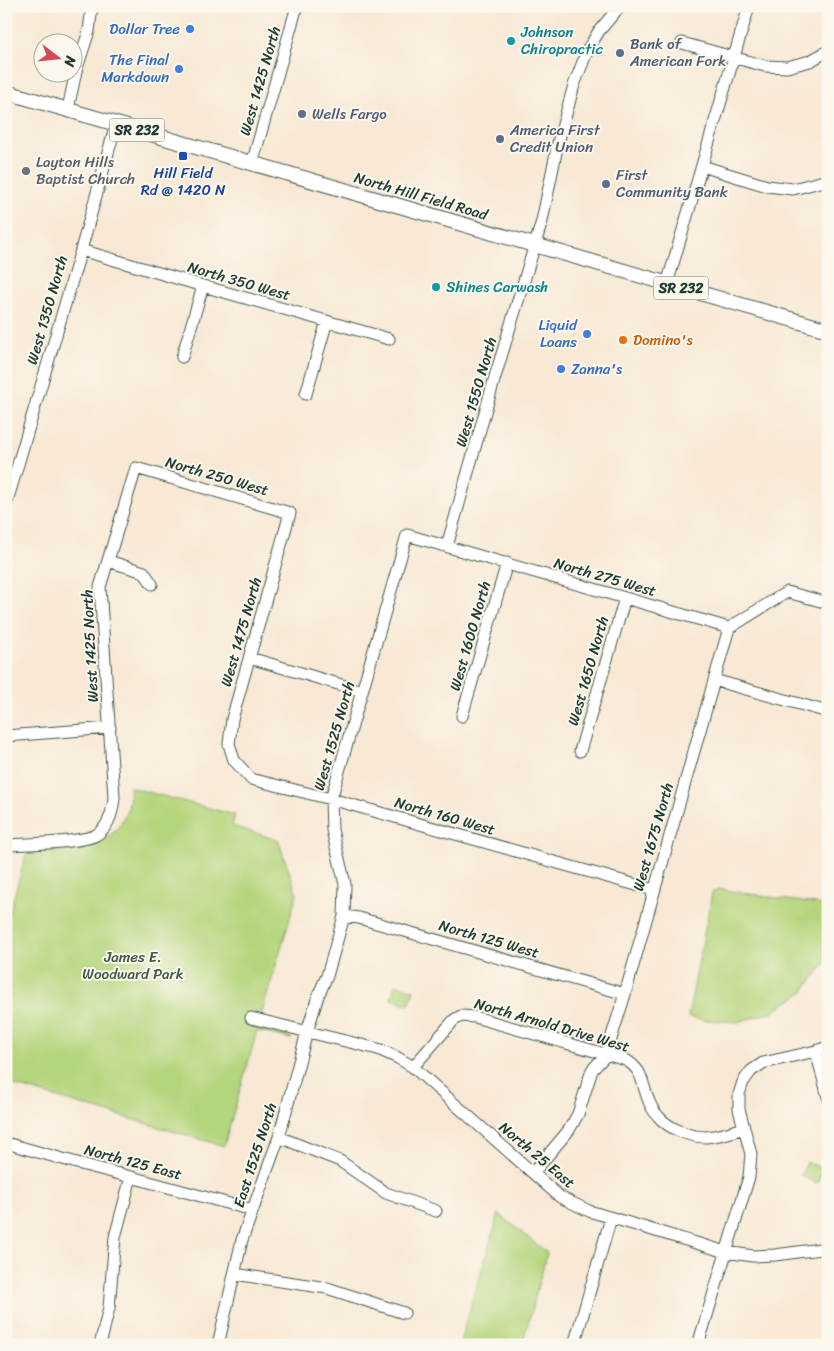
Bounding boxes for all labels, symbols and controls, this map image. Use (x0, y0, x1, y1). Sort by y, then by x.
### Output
place label: Dollar Tree (109, 16, 180, 42)
place label: Johnson Chiropractic (520, 19, 603, 62)
marker: Dollar Tree (184, 23, 196, 35)
street label: West 1425 North (232, 23, 288, 139)
place label: Bank of American Fork (629, 31, 726, 74)
north arrow (32, 32, 82, 82)
marker: Johnson Chiropractic (505, 35, 517, 47)
place label: The Final Markdown (101, 47, 170, 90)
marker: Bank of American Fork (614, 47, 626, 59)
text: N (57, 52, 84, 70)
marker: The Final Markdown (173, 63, 185, 75)
place label: Wells Fargo (312, 101, 387, 127)
marker: Wells Fargo (296, 108, 308, 120)
place label: America First Credit Union (509, 117, 601, 160)
road number: SR 232 (110, 118, 164, 142)
marker: America First Credit Union (494, 133, 506, 145)
place label: Layton Hills Baptist Church (36, 149, 135, 192)
marker: Hill Field Rd @ 1420 N (177, 150, 189, 162)
place label: Hill Field Rd @ 1420 N (141, 160, 226, 203)
place label: First Community Bank (616, 162, 729, 205)
street label: North Hill Field Road (351, 164, 492, 228)
marker: Layton Hills Baptist Church (20, 165, 32, 177)
marker: First Community Bank (600, 178, 612, 190)
street label: West 1350 North (19, 252, 75, 368)
street label: North 350 West (184, 254, 294, 308)
place label: Shines Carwash (446, 274, 548, 300)
road number: SR 232 (654, 276, 708, 300)
marker: Shines Carwash (430, 281, 442, 293)
place label: Liquid Loans (539, 312, 578, 355)
place label: Domino's (633, 327, 693, 353)
marker: Liquid Loans (581, 328, 593, 340)
street label: West 1550 North (448, 334, 504, 450)
marker: Domino's (617, 334, 629, 346)
place label: Zanna's (571, 356, 623, 382)
marker: Zanna's (555, 363, 567, 375)
street label: North 250 West (162, 449, 272, 503)
street label: North 275 West (551, 550, 660, 604)
street label: West 1475 North (213, 574, 269, 690)
street label: West 1600 North (442, 578, 498, 694)
street label: West 1425 North (74, 589, 106, 703)
street label: West 1650 North (560, 613, 616, 729)
street label: West 1525 North (306, 678, 362, 794)
street label: West 1675 North (625, 780, 681, 894)
street label: North 160 West (392, 789, 499, 843)
street label: North 125 West (436, 912, 543, 966)
park label: James E. Woodward Park (82, 944, 184, 987)
street label: North Arnold Drive West (471, 990, 633, 1060)
street label: East 1525 North (226, 1099, 284, 1211)
street label: North 25 East (493, 1115, 582, 1195)
street label: North 125 East (81, 1137, 185, 1188)

